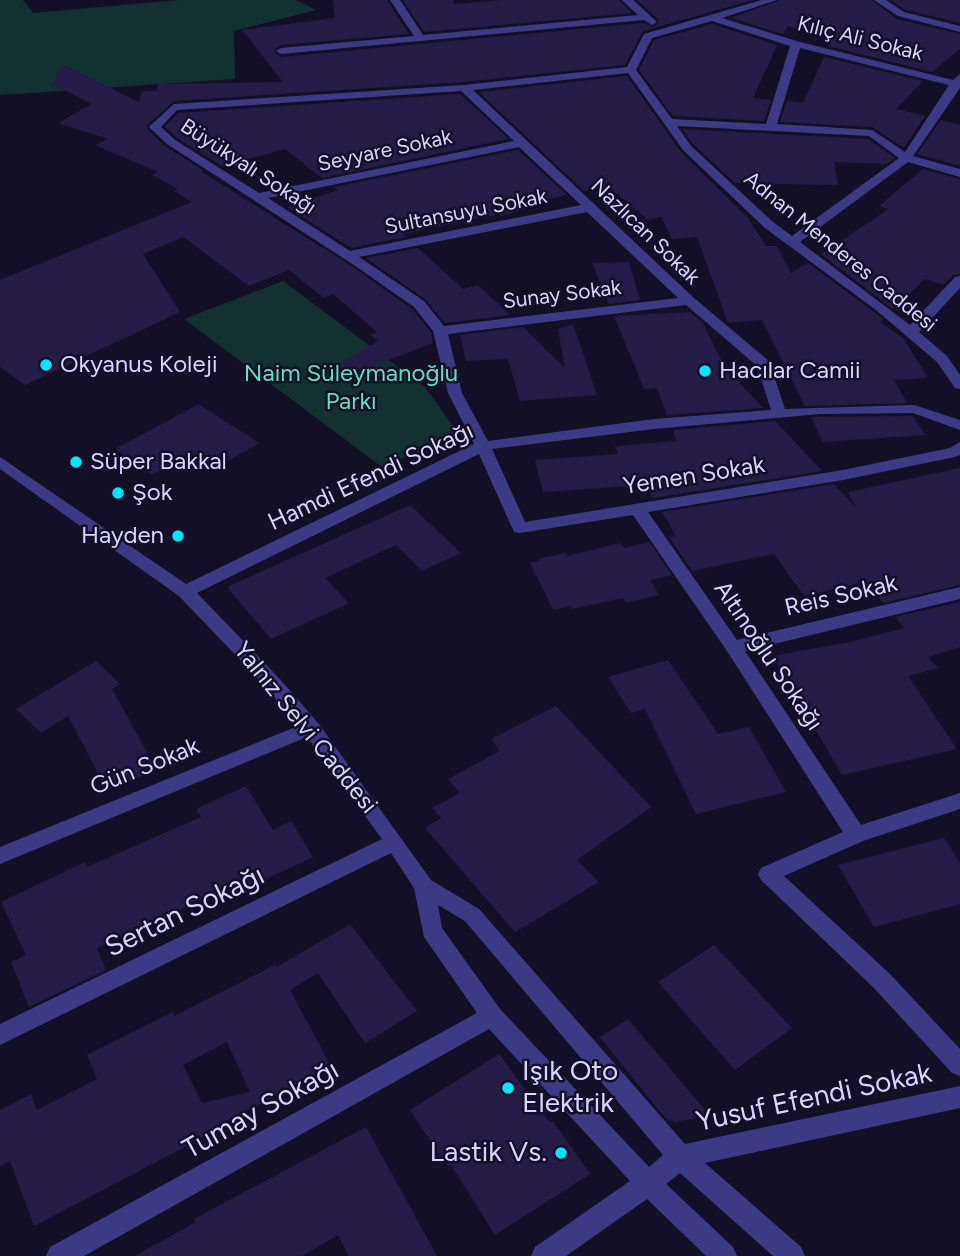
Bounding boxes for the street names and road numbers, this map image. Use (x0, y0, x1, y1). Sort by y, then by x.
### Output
street label: Kılıç Ali Sokak (795, 11, 925, 67)
street label: Büyükyalı Sokağı (175, 114, 321, 220)
street label: Seyyare Sokak (316, 125, 454, 177)
street label: Adnan Menderes Caddesi (739, 167, 941, 337)
street label: Nazlıcan Sokak (585, 174, 705, 290)
street label: Sultansuyu Sokak (383, 184, 549, 240)
street label: Sunay Sokak (501, 275, 623, 315)
street label: Hamdi Efendi Sokağı (264, 417, 478, 537)
street label: Yemen Sokak (621, 451, 767, 501)
street label: Reis Sokak (782, 569, 900, 623)
street label: Altınoğlu Sokağı (707, 576, 829, 736)
street label: Yalnız Selvi Caddesi (227, 637, 383, 819)
street label: Gün Sokak (86, 732, 204, 802)
street label: Sertan Sokağı (100, 859, 270, 965)
street label: Tumay Sokağı (177, 1053, 345, 1167)
street label: Yusuf Efendi Sokak (693, 1057, 935, 1139)

